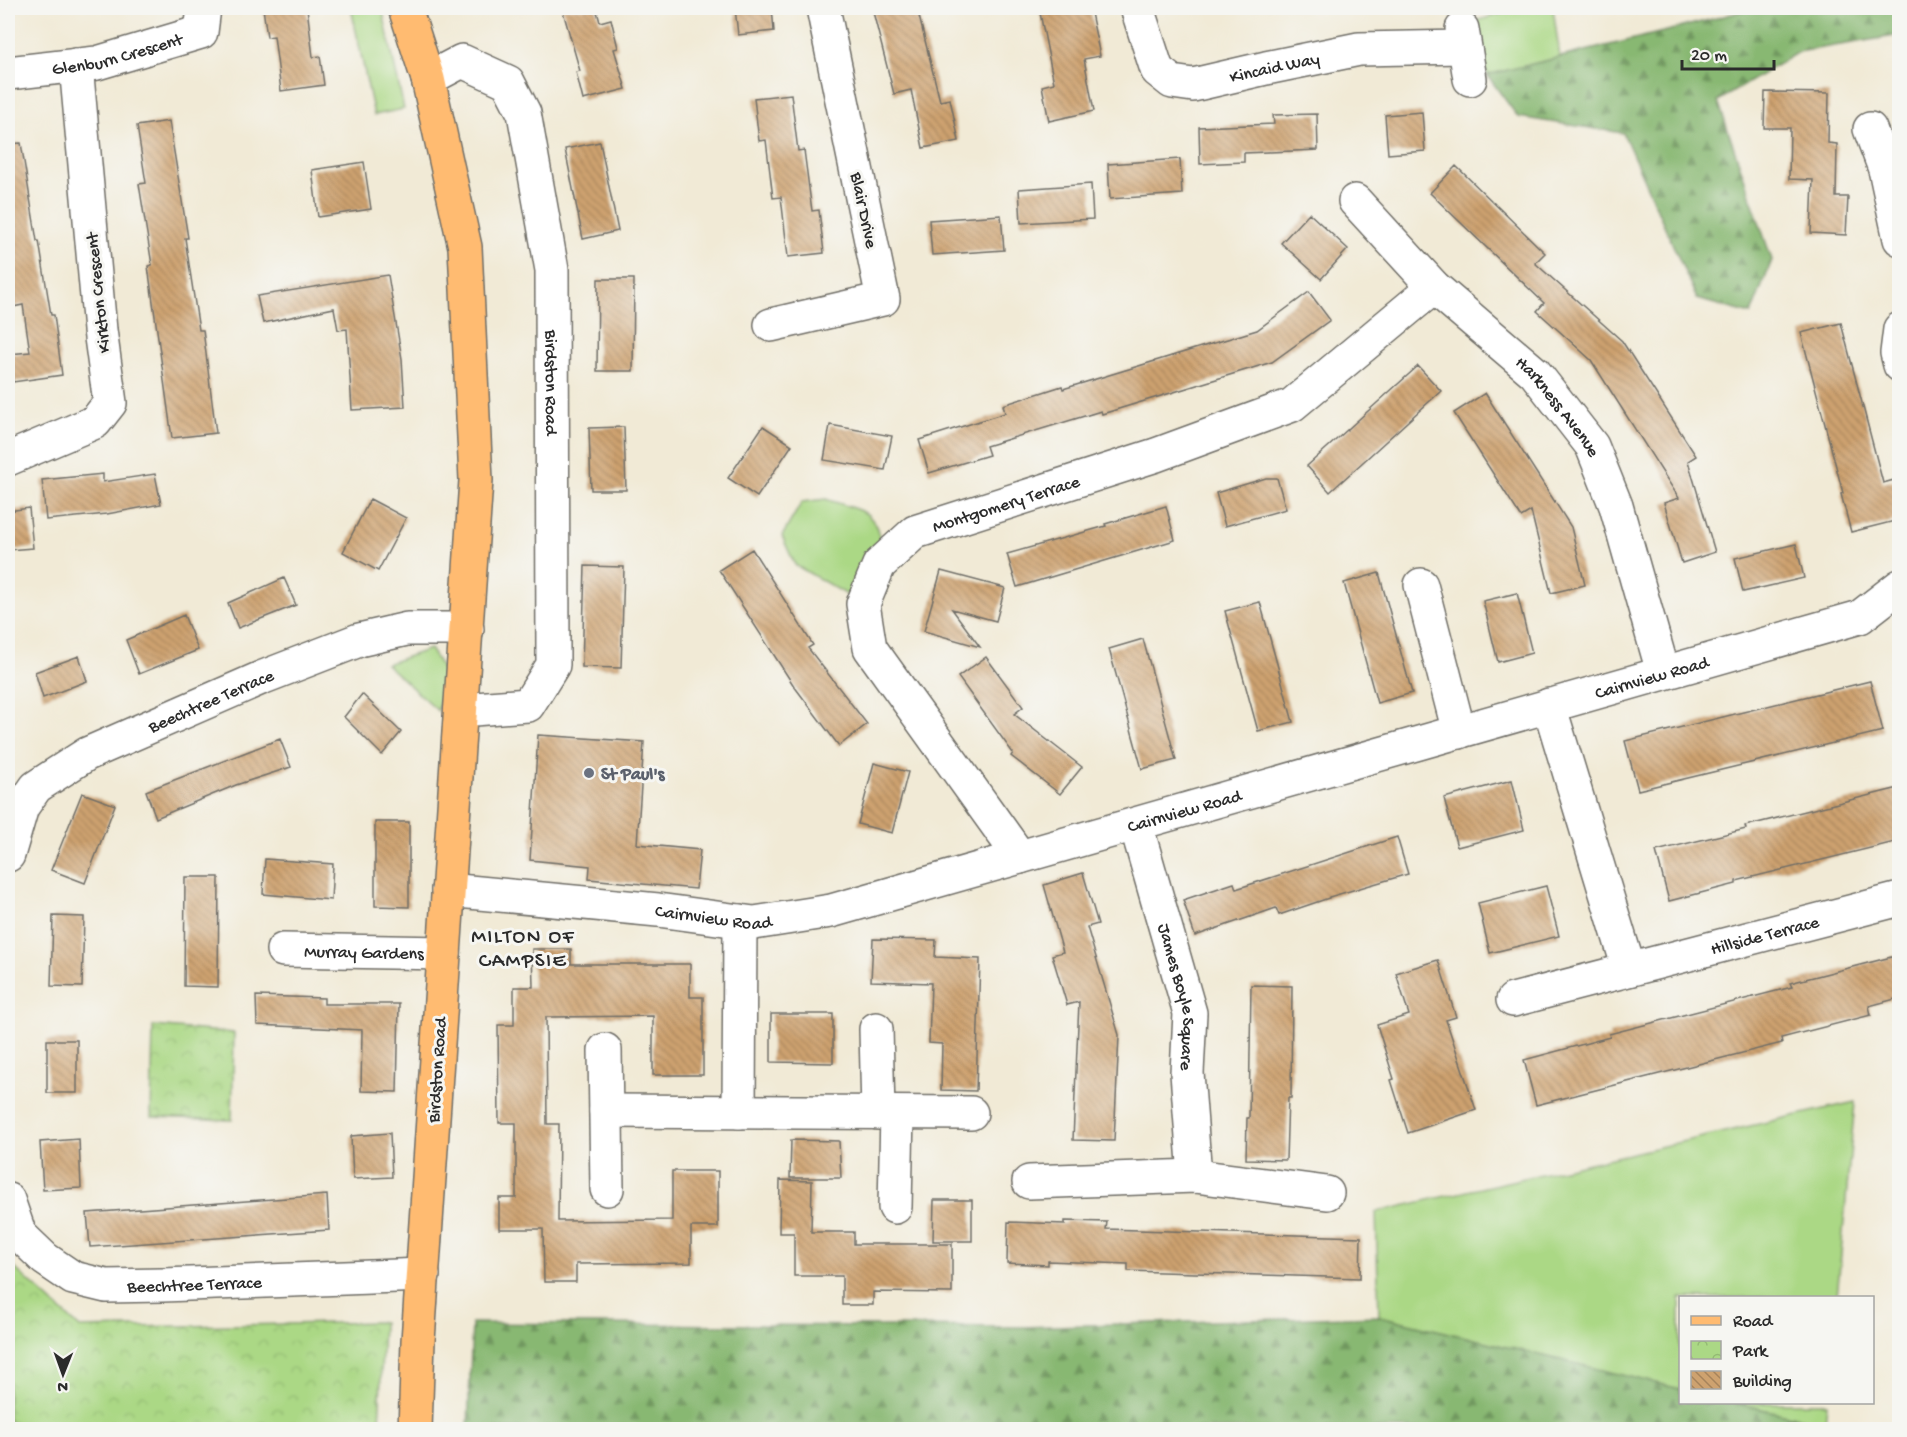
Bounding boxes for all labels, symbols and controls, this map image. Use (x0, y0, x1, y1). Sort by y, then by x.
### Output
street label: Glenburn Crescent (51, 30, 187, 81)
scale bar (1682, 33, 1774, 71)
text: 20 m (1691, 46, 1727, 67)
street label: Kincaid Way (1228, 49, 1322, 89)
street label: Blair Drive (844, 170, 881, 251)
street label: Kirkton Crescent (83, 230, 116, 354)
street label: Birdston Road (539, 329, 560, 437)
street label: Harkness Avenue (1510, 353, 1603, 461)
street label: Montgomery Terrace (930, 472, 1083, 539)
street label: Cairnview Road (1593, 652, 1713, 705)
street label: Beechtree Terrace (145, 666, 278, 739)
place label: St Paul's (601, 765, 666, 786)
marker: St Paul's (582, 766, 596, 780)
street label: Cairnview Road (1126, 786, 1245, 839)
street label: Cairnview Road (654, 902, 775, 936)
street label: Hillside Terrace (1709, 912, 1822, 961)
street label: James Boyle Square (1152, 921, 1198, 1072)
district label: MILTON OF CAMPSIE (471, 926, 575, 975)
street label: Murray Gardens (304, 942, 425, 966)
street label: Birdston Road (424, 1015, 453, 1125)
street label: Beechtree Terrace (126, 1273, 263, 1299)
legend (1679, 1296, 1874, 1404)
text: Road (1733, 1312, 1774, 1333)
text: Park (1732, 1342, 1769, 1363)
north arrow (33, 1344, 93, 1404)
text: Building (1732, 1372, 1792, 1393)
text: N (57, 1376, 68, 1395)

